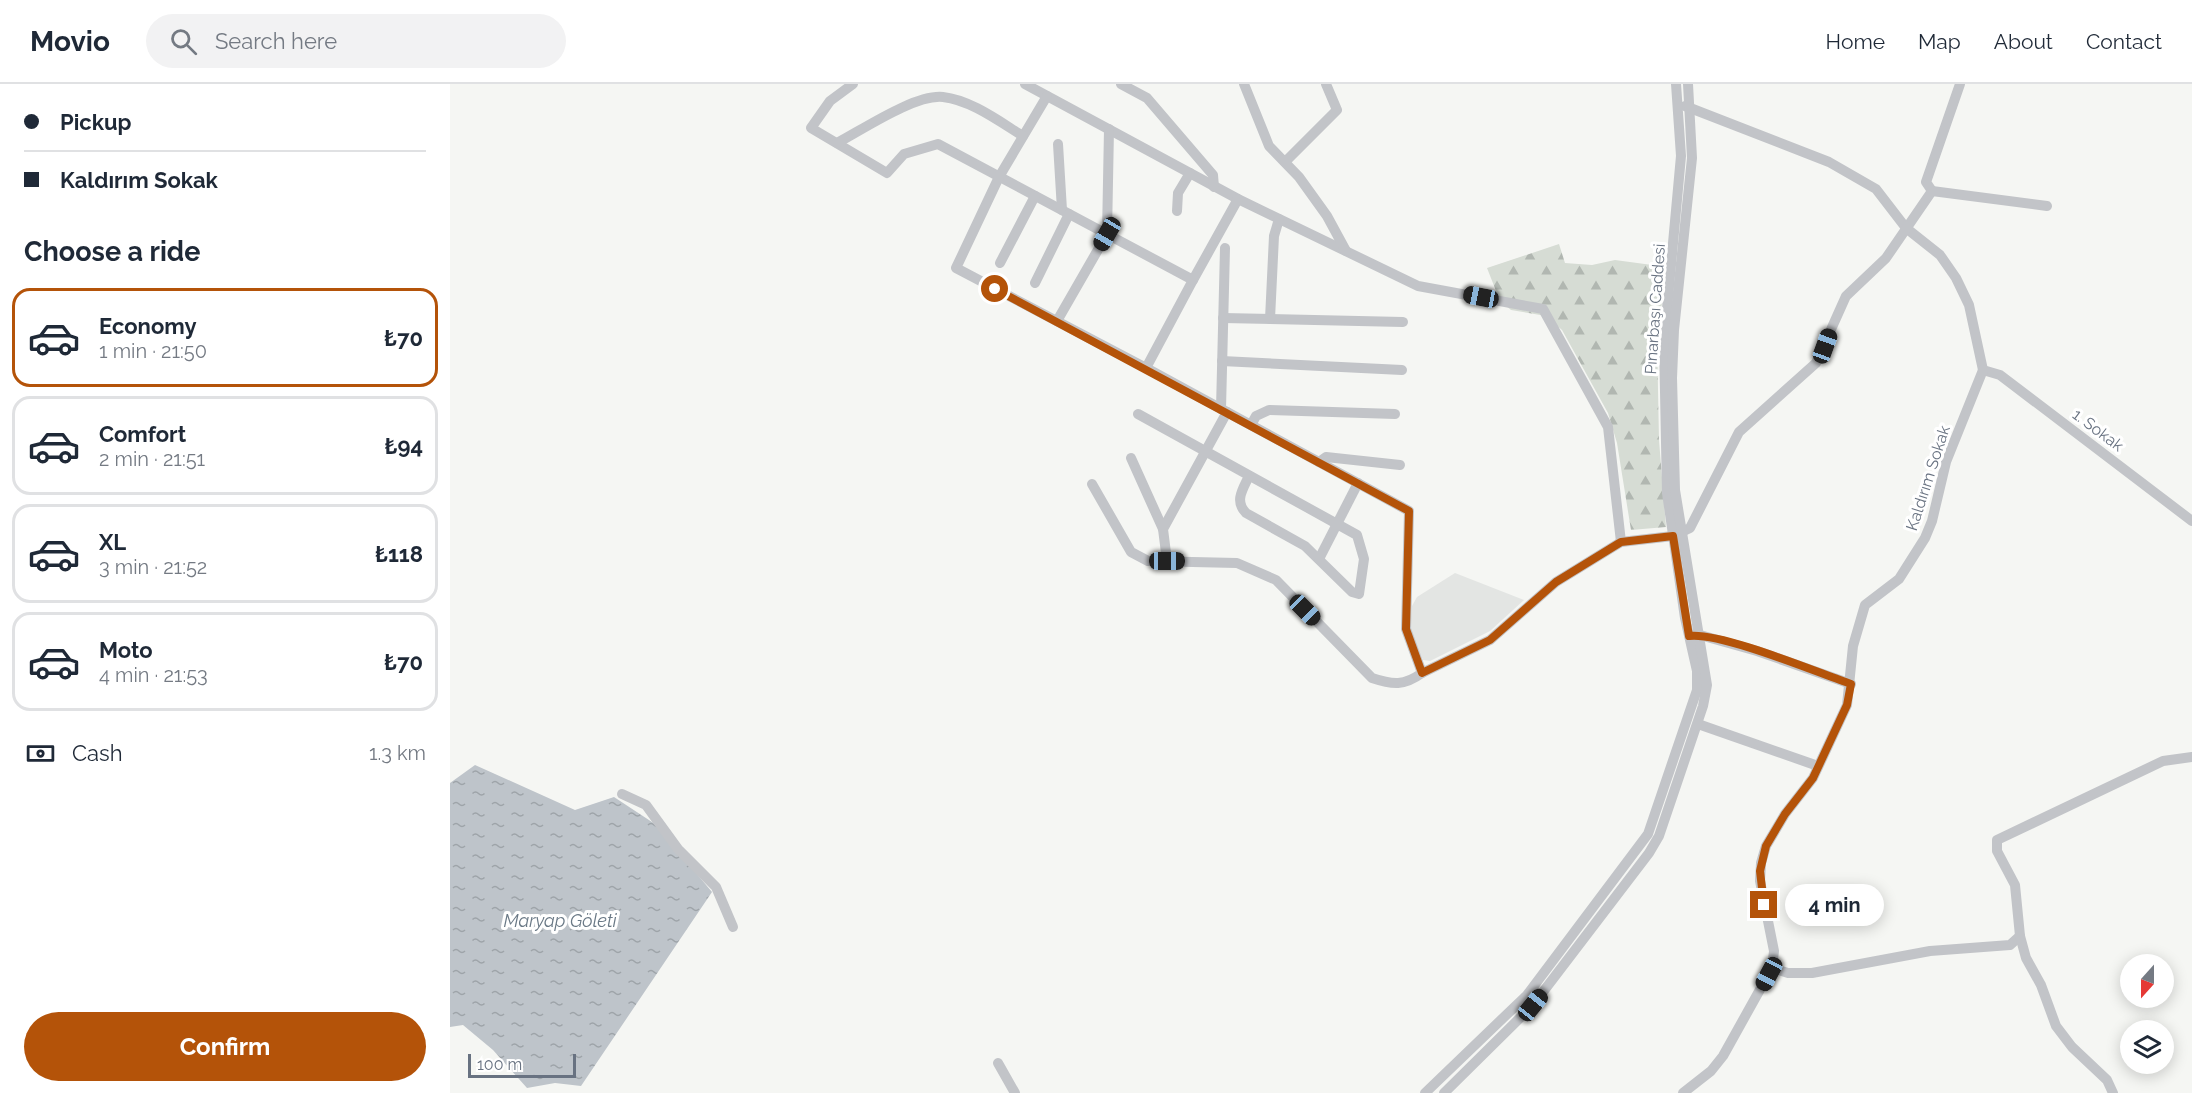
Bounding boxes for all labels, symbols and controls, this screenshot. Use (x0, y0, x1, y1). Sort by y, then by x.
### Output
search box (146, 14, 566, 68)
text: Movio (30, 25, 110, 58)
icon: search (167, 25, 200, 58)
text: Search here (215, 28, 337, 54)
text: Home (1826, 29, 1885, 54)
text: Map (1918, 29, 1961, 54)
text: About (1994, 29, 2053, 54)
text: Contact (2086, 29, 2162, 54)
text: Pickup (60, 109, 132, 135)
text: Kaldırım Sokak (60, 167, 218, 193)
car (1090, 214, 1124, 254)
text: Choose a ride (24, 236, 200, 267)
street label: Pınarbaşı Caddesi (1641, 243, 1669, 375)
route start (981, 275, 1008, 302)
car (1462, 285, 1500, 309)
icon: car (27, 311, 81, 365)
text: Economy (99, 313, 197, 339)
text: ₺70 (384, 325, 423, 351)
car (1810, 326, 1840, 366)
text: 1 min · 21:50 (99, 339, 207, 363)
street label: 1. Sokak (2069, 405, 2128, 456)
icon: car (27, 419, 81, 473)
text: Comfort (99, 421, 186, 447)
street label: Kaldırım Sokak (1902, 422, 1954, 533)
text: ₺94 (384, 433, 423, 459)
text: 2 min · 21:51 (99, 447, 205, 471)
icon: car (27, 527, 81, 581)
text: XL (99, 529, 126, 555)
text: ₺118 (375, 541, 423, 567)
car (1149, 552, 1185, 570)
text: 3 min · 21:52 (99, 555, 207, 579)
car (1286, 591, 1324, 629)
icon: car (27, 635, 81, 689)
text: Moto (99, 637, 153, 663)
text: ₺70 (384, 649, 423, 675)
text: 4 min · 21:53 (99, 663, 208, 687)
icon: cash (24, 737, 57, 770)
text: Cash (72, 740, 123, 766)
text: 1.3 km (369, 741, 426, 765)
callout: 4 min (1785, 884, 1884, 926)
route end (1750, 891, 1777, 918)
text: 4 min (1808, 893, 1861, 917)
water label: Maryap Göleti (504, 910, 618, 931)
car (1753, 954, 1785, 994)
north arrow (2120, 954, 2174, 1008)
map controls (2120, 954, 2174, 1074)
car (1515, 985, 1551, 1025)
button: Confirm (24, 1012, 426, 1081)
button: layers (2120, 1020, 2174, 1074)
scale bar (468, 1051, 576, 1078)
text: 100 m (477, 1055, 522, 1074)

